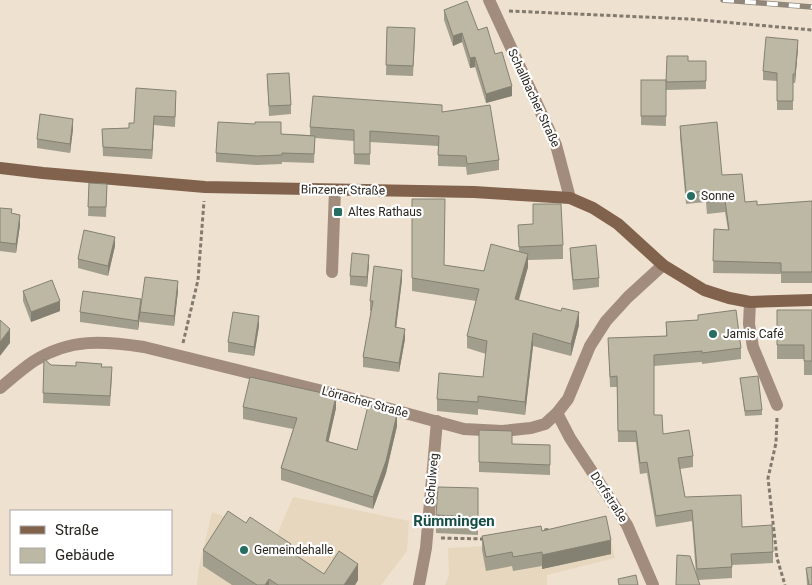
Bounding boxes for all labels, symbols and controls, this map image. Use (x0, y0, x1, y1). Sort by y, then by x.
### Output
street label: Schallbacher Straße (505, 47, 563, 149)
street label: Binzener Straße (301, 182, 385, 198)
place label: Sonne (701, 189, 735, 203)
marker: Sonne (685, 190, 697, 202)
place label: Altes Rathaus (348, 205, 422, 219)
marker: Altes Rathaus (332, 206, 344, 218)
place label: Jamis Café (723, 327, 784, 341)
marker: Jamis Café (707, 328, 719, 340)
street label: Lörracher Straße (320, 384, 410, 420)
street label: Schulweg (423, 453, 441, 505)
street label: Dorfstraße (588, 469, 630, 525)
legend (10, 510, 172, 575)
district label: Rümmingen (413, 512, 495, 530)
text: Straße (55, 521, 99, 539)
place label: Gemeindehalle (254, 543, 333, 557)
marker: Gemeindehalle (238, 544, 250, 556)
text: Gebäude (55, 546, 114, 564)

